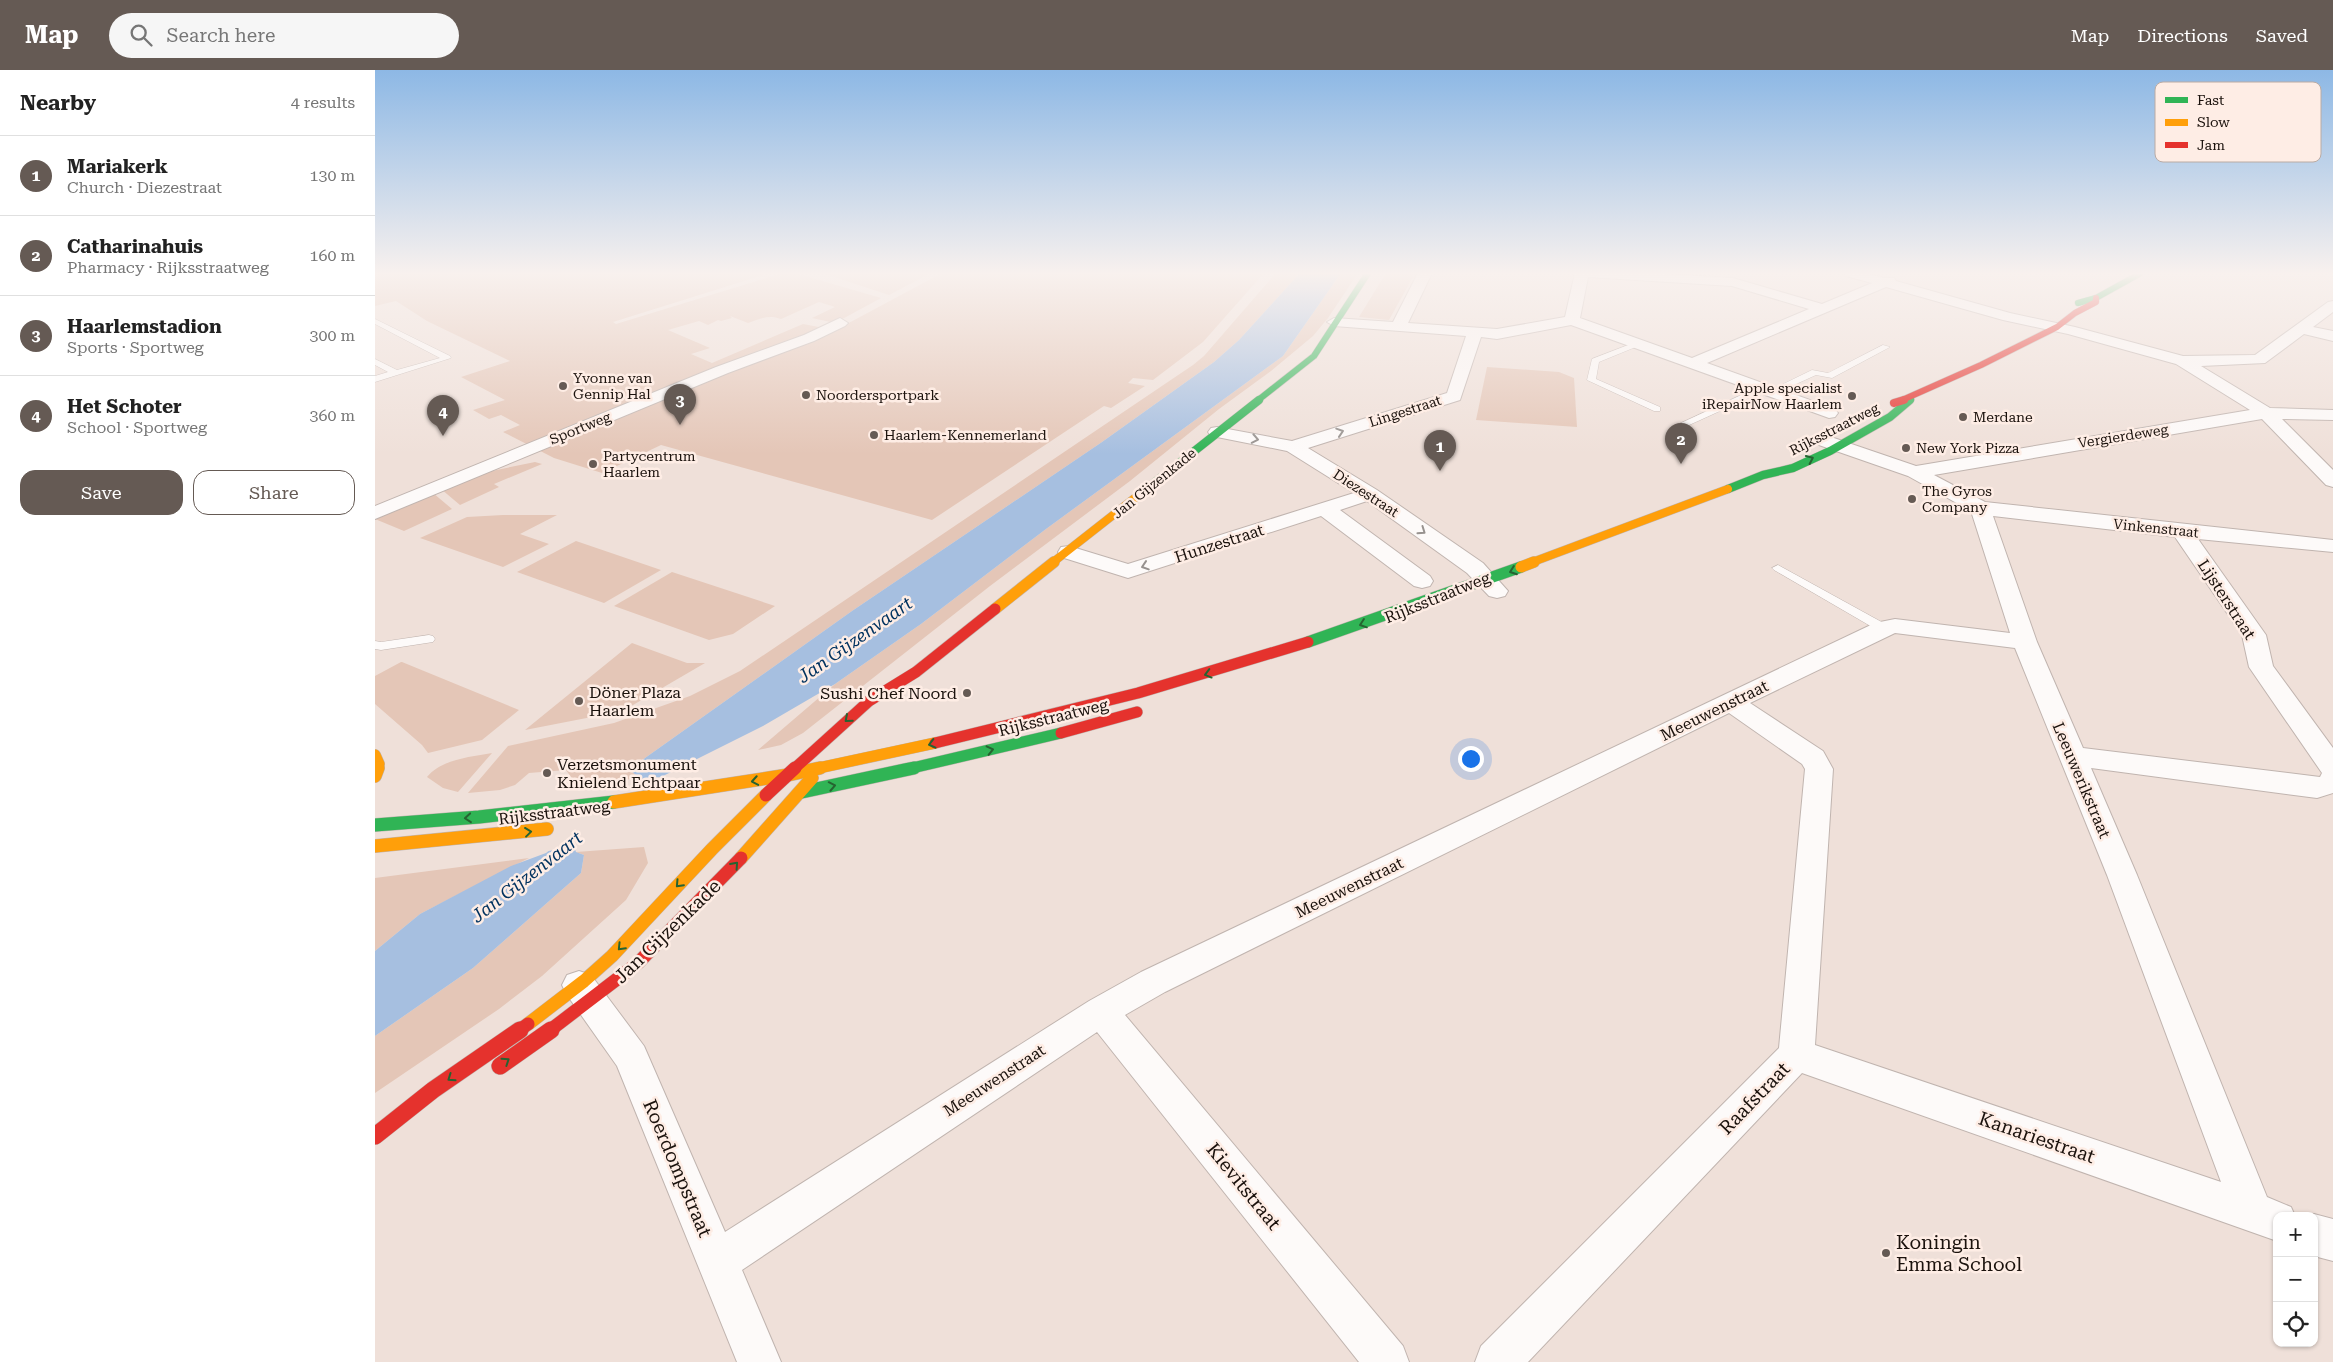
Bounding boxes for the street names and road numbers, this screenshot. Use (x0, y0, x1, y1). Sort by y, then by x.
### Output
street label: Lingestraat (1367, 392, 1443, 430)
street label: Rijksstraatweg (1787, 400, 1881, 458)
street label: Sportweg (547, 408, 613, 448)
street label: Vergierdeweg (2077, 421, 2169, 451)
street label: Jan Gijzenkade (1109, 444, 1199, 522)
street label: Diezestraat (1330, 466, 1402, 520)
street label: Vinkenstraat (2112, 516, 2200, 540)
street label: Hunzestraat (1172, 520, 1266, 567)
street label: Lijsterstraat (2194, 556, 2259, 643)
street label: Rijksstraatweg (1382, 567, 1494, 627)
street label: Meeuwenstraat (1657, 676, 1771, 745)
street label: Rijksstraatweg (996, 694, 1111, 740)
street label: Leeuwerikstraat (2049, 719, 2115, 841)
street label: Rijksstraatweg (497, 796, 612, 829)
street label: Meeuwenstraat (1292, 853, 1406, 922)
street label: Jan Gijzenkade (609, 875, 725, 988)
street label: Meeuwenstraat (940, 1040, 1049, 1120)
street label: Raafstraat (1714, 1057, 1794, 1139)
street label: Roerdompstraat (638, 1096, 717, 1240)
street label: Kanariestraat (1976, 1107, 2098, 1168)
street label: Kievitstraat (1202, 1138, 1286, 1234)

